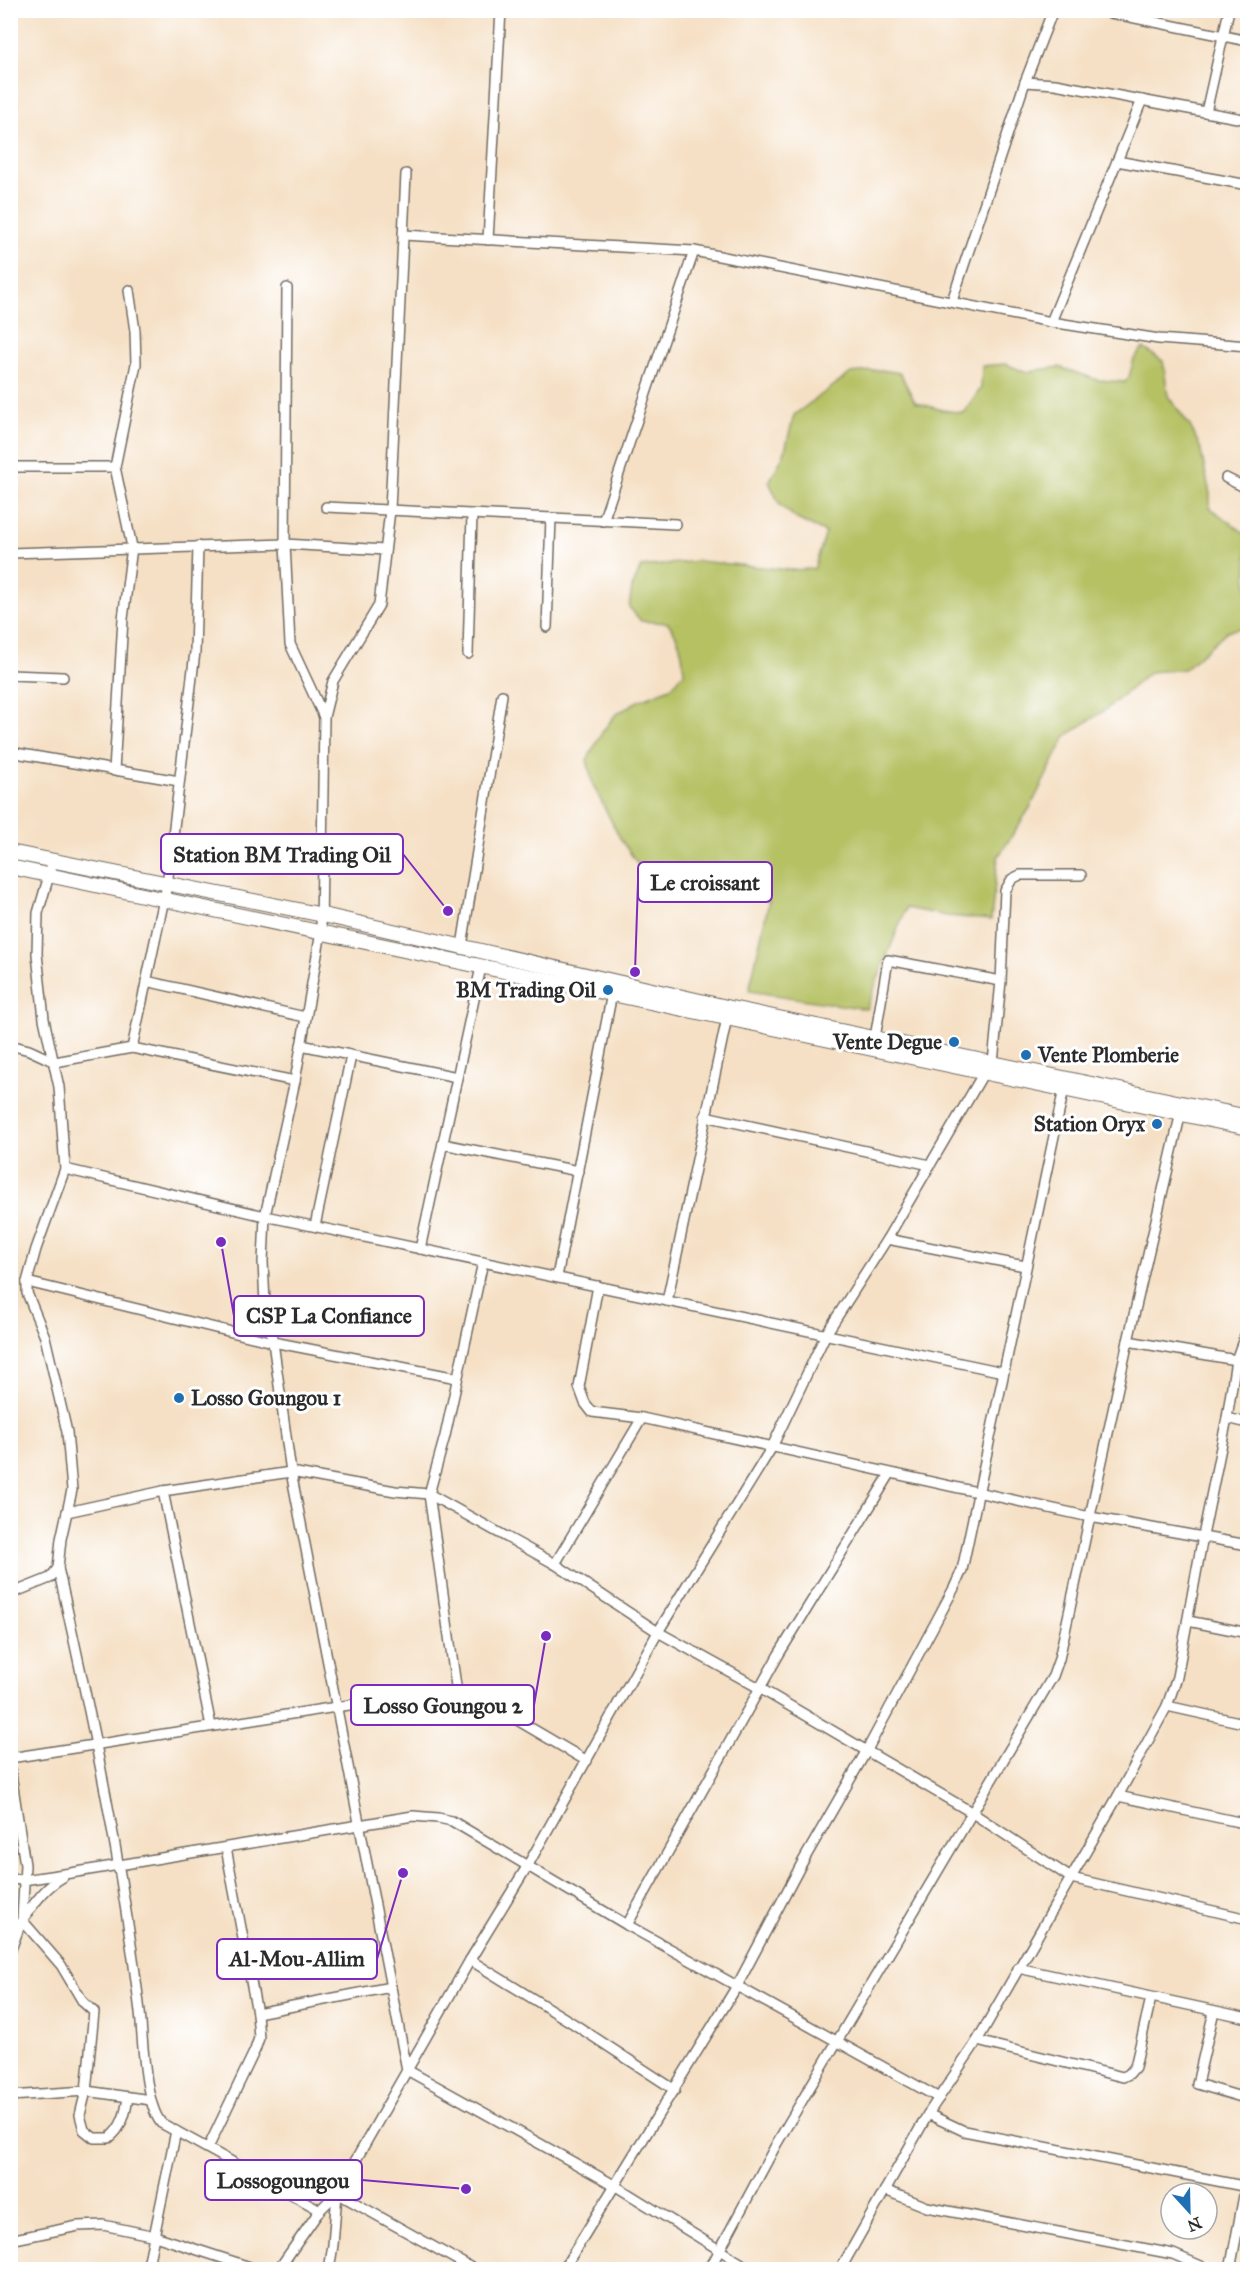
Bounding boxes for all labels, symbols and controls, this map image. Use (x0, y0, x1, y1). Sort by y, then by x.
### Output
callout: Station BM Trading Oil (161, 834, 403, 874)
text: Station BM Trading Oil (173, 841, 392, 868)
callout: Le croissant (638, 862, 772, 902)
text: Le croissant (650, 869, 760, 896)
place label: BM Trading Oil (456, 977, 597, 1003)
marker: BM Trading Oil (601, 983, 615, 997)
place label: Vente Degue (832, 1029, 942, 1055)
marker: Vente Degue (947, 1035, 961, 1049)
place label: Vente Plomberie (1037, 1042, 1179, 1068)
marker: Vente Plomberie (1019, 1048, 1033, 1062)
place label: Station Oryx (1034, 1111, 1146, 1137)
marker: Station Oryx (1150, 1117, 1164, 1131)
callout: CSP La Confiance (234, 1296, 424, 1336)
text: CSP La Confiance (246, 1302, 412, 1329)
place label: Losso Goungou 1 (191, 1385, 341, 1411)
marker: Losso Goungou 1 (172, 1391, 186, 1405)
callout: Losso Goungou 2 (351, 1685, 534, 1725)
text: Losso Goungou 2 (363, 1692, 524, 1719)
callout: Al-Mou-Allim (217, 1939, 377, 1979)
text: Al-Mou-Allim (227, 1945, 365, 1972)
callout: Lossogoungou (205, 2160, 362, 2200)
text: Lossogoungou (216, 2167, 350, 2194)
north arrow (1159, 2181, 1219, 2241)
text: N (1184, 2213, 1204, 2236)

